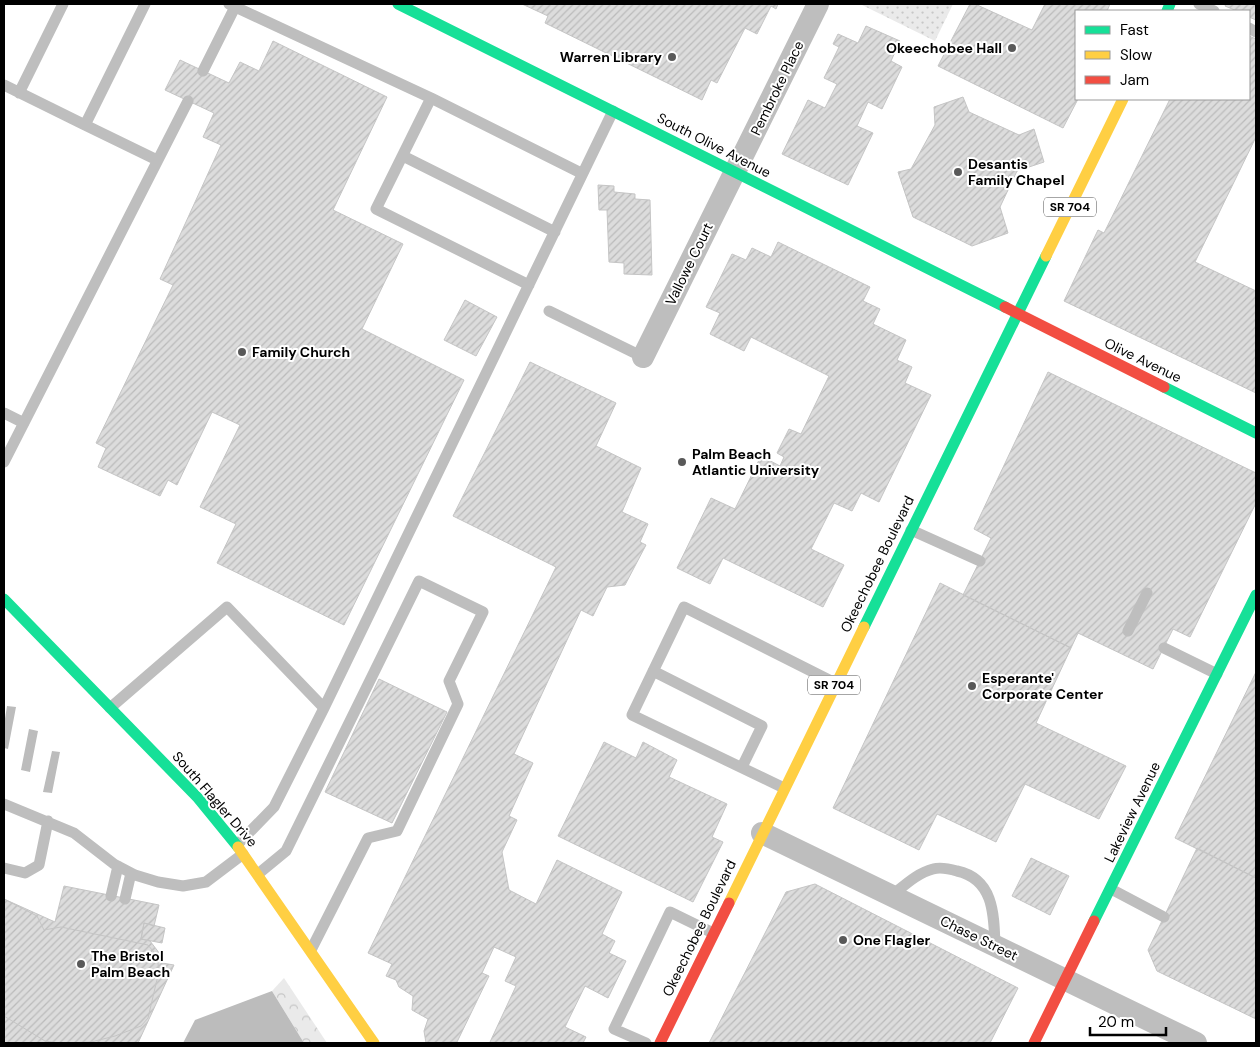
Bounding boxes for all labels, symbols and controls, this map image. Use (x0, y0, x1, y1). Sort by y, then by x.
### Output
legend (1075, 10, 1250, 100)
text: Fast (1120, 20, 1149, 40)
street label: Pembroke Place (746, 38, 808, 138)
place label: Okeechobee Hall (886, 39, 1002, 57)
marker: Okeechobee Hall (1006, 42, 1018, 54)
text: Slow (1120, 45, 1153, 65)
place label: Warren Library (560, 48, 663, 66)
marker: Warren Library (666, 51, 678, 63)
text: Jam (1120, 70, 1149, 90)
street label: South Olive Avenue (654, 109, 774, 181)
place label: Desantis Family Chapel (968, 155, 1064, 189)
marker: Desantis Family Chapel (952, 166, 964, 178)
road number: SR 704 (1044, 198, 1096, 216)
street label: Vallowe Court (661, 220, 717, 308)
street label: Olive Avenue (1101, 334, 1185, 386)
place label: Family Church (252, 343, 350, 361)
marker: Family Church (236, 346, 248, 358)
place label: Palm Beach Atlantic University (692, 445, 820, 479)
marker: Palm Beach Atlantic University (676, 456, 688, 468)
street label: Okeechobee Boulevard (836, 493, 918, 635)
place label: Esperante' Corporate Center (982, 669, 1103, 703)
road number: SR 704 (808, 676, 860, 694)
marker: Esperante' Corporate Center (966, 680, 978, 692)
street label: South Flagler Drive (169, 747, 261, 851)
street label: Lakeview Avenue (1100, 759, 1164, 865)
street label: Okeechobee Boulevard (658, 857, 740, 999)
street label: Chase Street (937, 911, 1021, 965)
place label: One Flagler (853, 931, 931, 949)
marker: One Flagler (837, 934, 849, 946)
place label: The Bristol Palm Beach (91, 947, 170, 981)
marker: The Bristol Palm Beach (75, 958, 87, 970)
scale bar (1090, 1004, 1166, 1036)
text: 20 m (1098, 1012, 1134, 1032)

